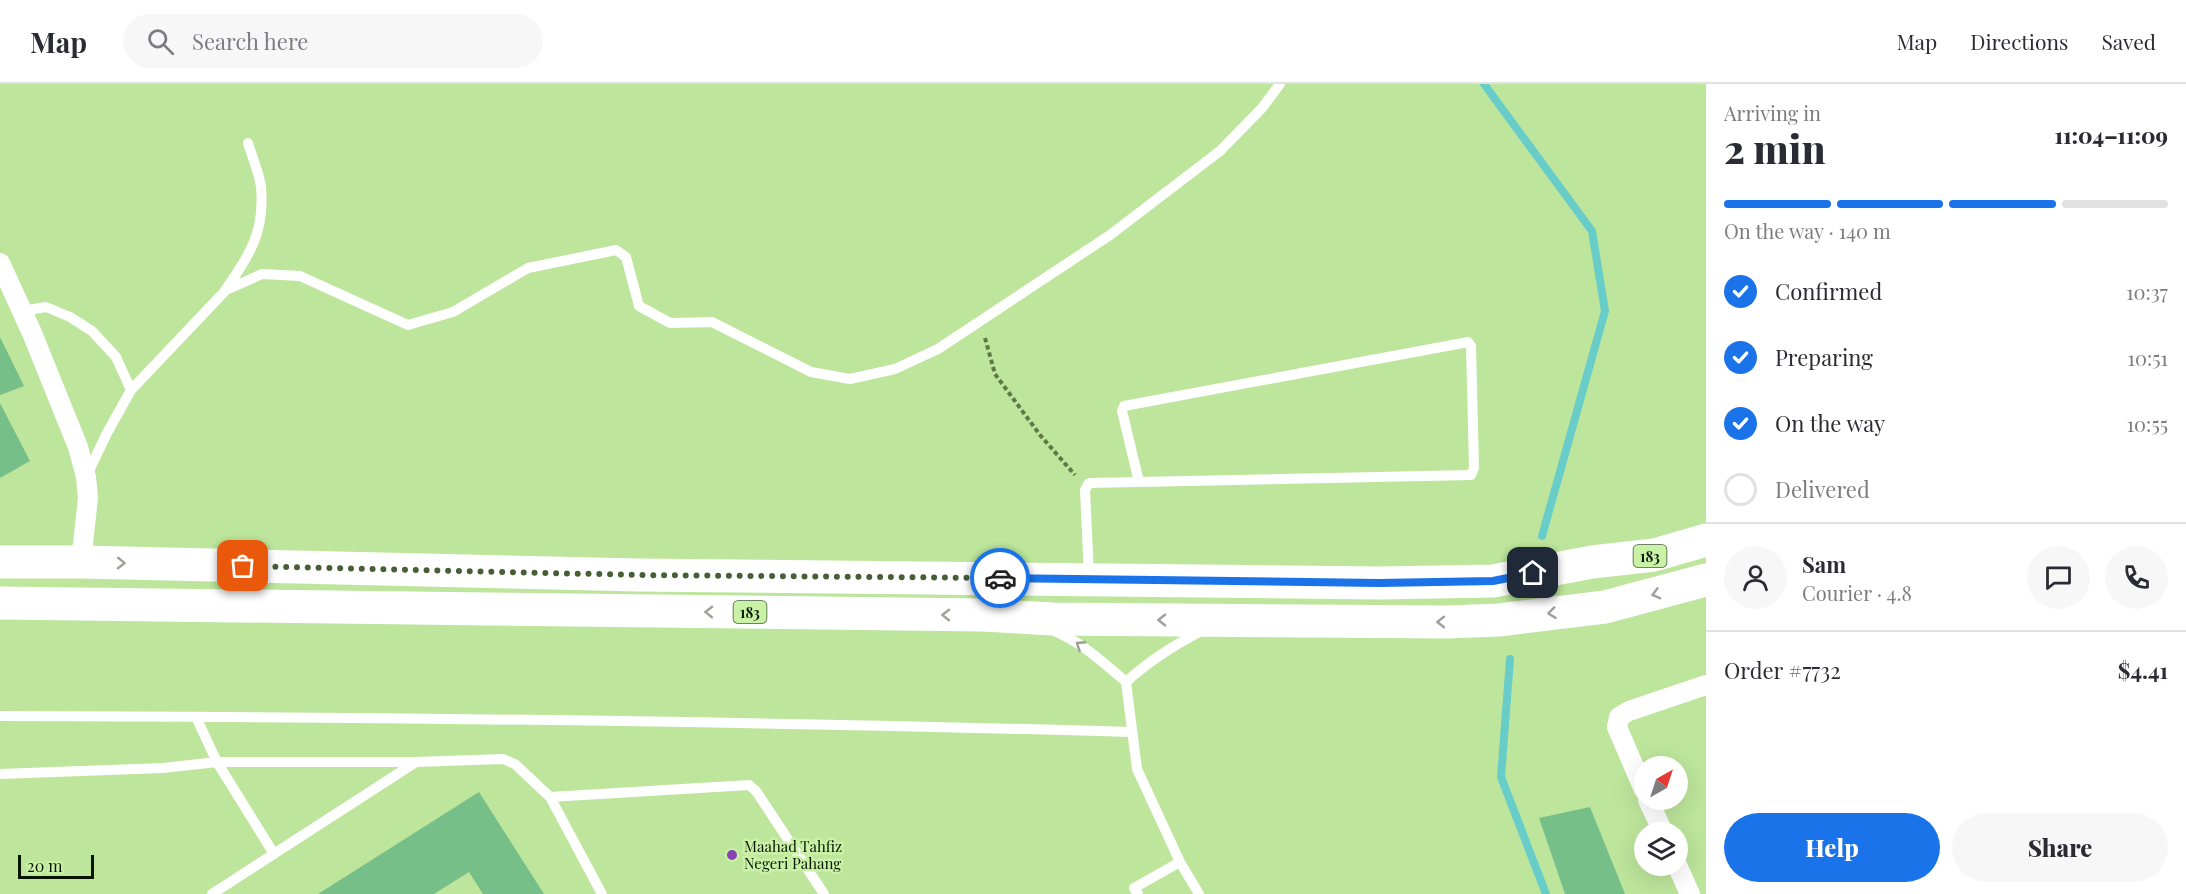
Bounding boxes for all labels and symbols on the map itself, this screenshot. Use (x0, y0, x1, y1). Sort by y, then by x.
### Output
pin (217, 540, 268, 591)
road number: 183 (1634, 545, 1666, 567)
pin (1507, 547, 1558, 598)
courier (970, 548, 1030, 608)
one-way arrow (117, 557, 126, 569)
one-way arrow (1651, 586, 1661, 599)
road number: 183 (734, 601, 766, 623)
one-way arrow (704, 606, 713, 618)
one-way arrow (1548, 607, 1557, 619)
one-way arrow (941, 609, 950, 621)
one-way arrow (1157, 614, 1166, 626)
one-way arrow (1436, 616, 1445, 628)
one-way arrow (1076, 642, 1087, 653)
north arrow (1634, 756, 1688, 810)
place label: Maahad Tahfiz Negeri Pahang (744, 836, 842, 873)
marker: Maahad Tahfiz Negeri Pahang (725, 848, 739, 862)
scale bar (18, 852, 94, 880)

